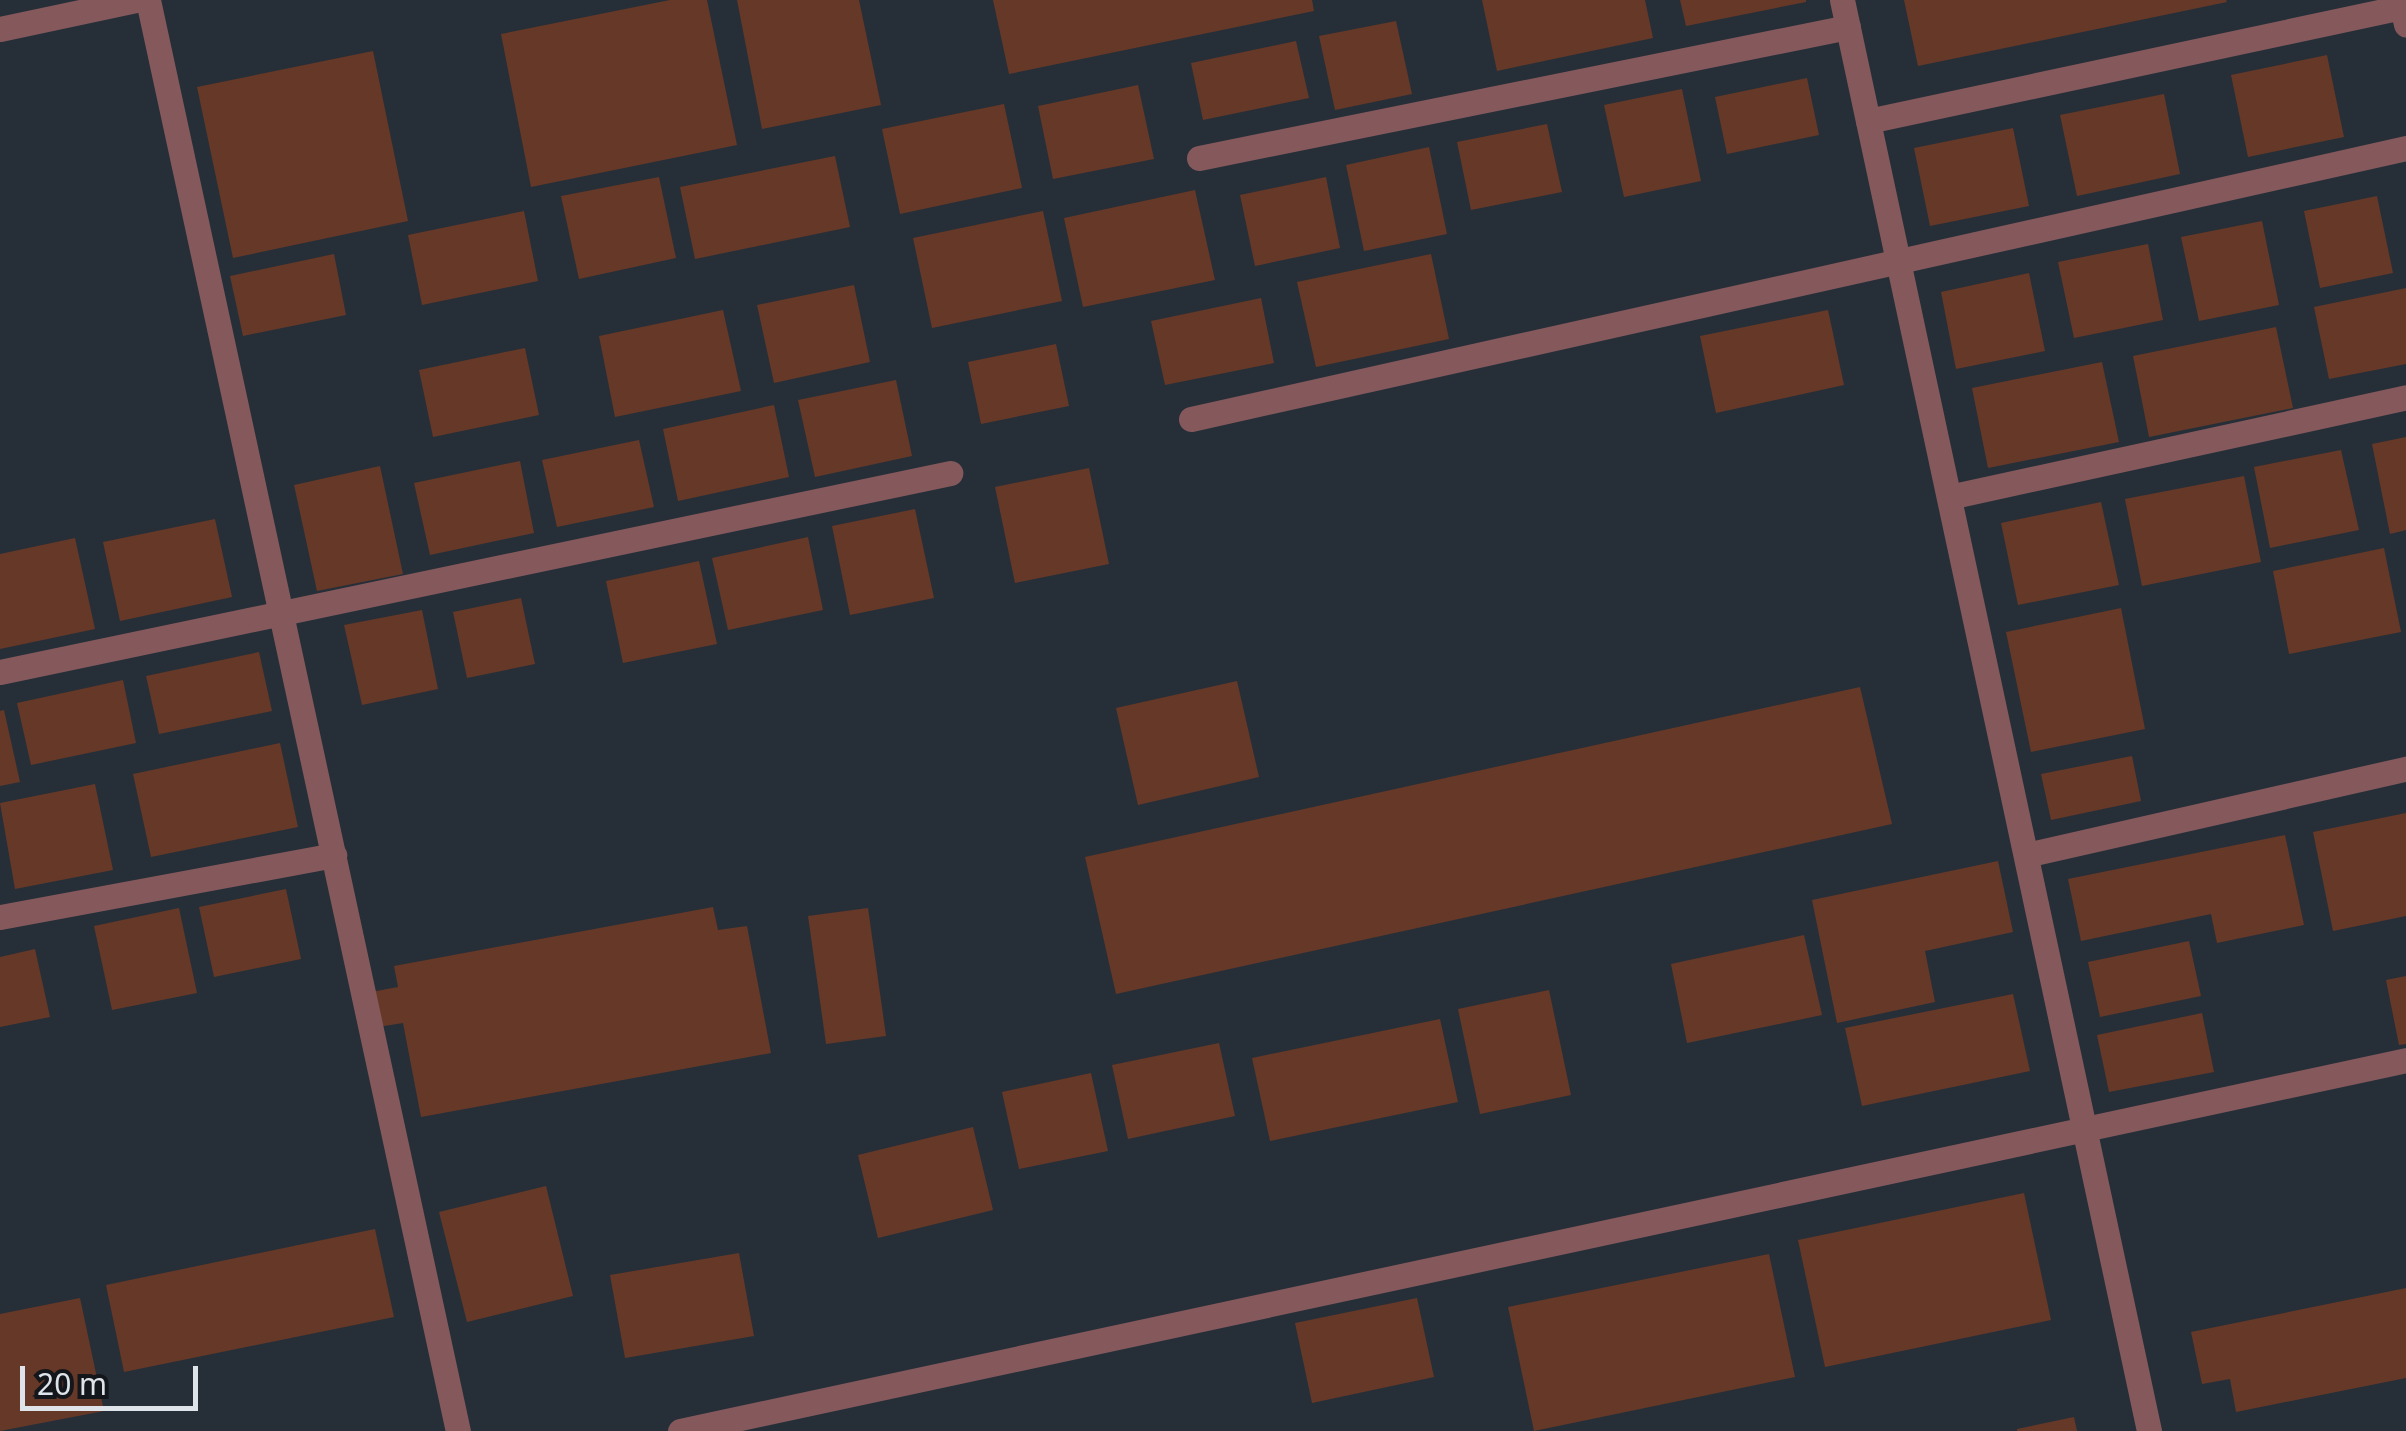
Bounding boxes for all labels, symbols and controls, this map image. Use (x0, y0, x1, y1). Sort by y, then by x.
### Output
scale bar (25, 1346, 202, 1408)
text: 20 m (37, 1363, 107, 1404)

